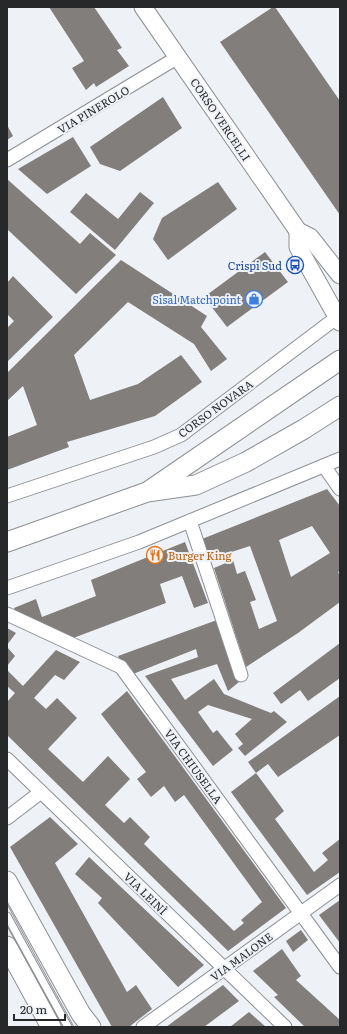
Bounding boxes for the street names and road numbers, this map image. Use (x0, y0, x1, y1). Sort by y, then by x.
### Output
street label: CORSO VERCELLI (187, 74, 255, 164)
street label: VIA PINEROLO (54, 81, 132, 137)
street label: CORSO NOVARA (174, 375, 256, 441)
street label: VIA CHIUSELLA (161, 725, 227, 807)
street label: VIA LEINÌ (121, 868, 171, 918)
street label: VIA MALONE (207, 928, 275, 984)

